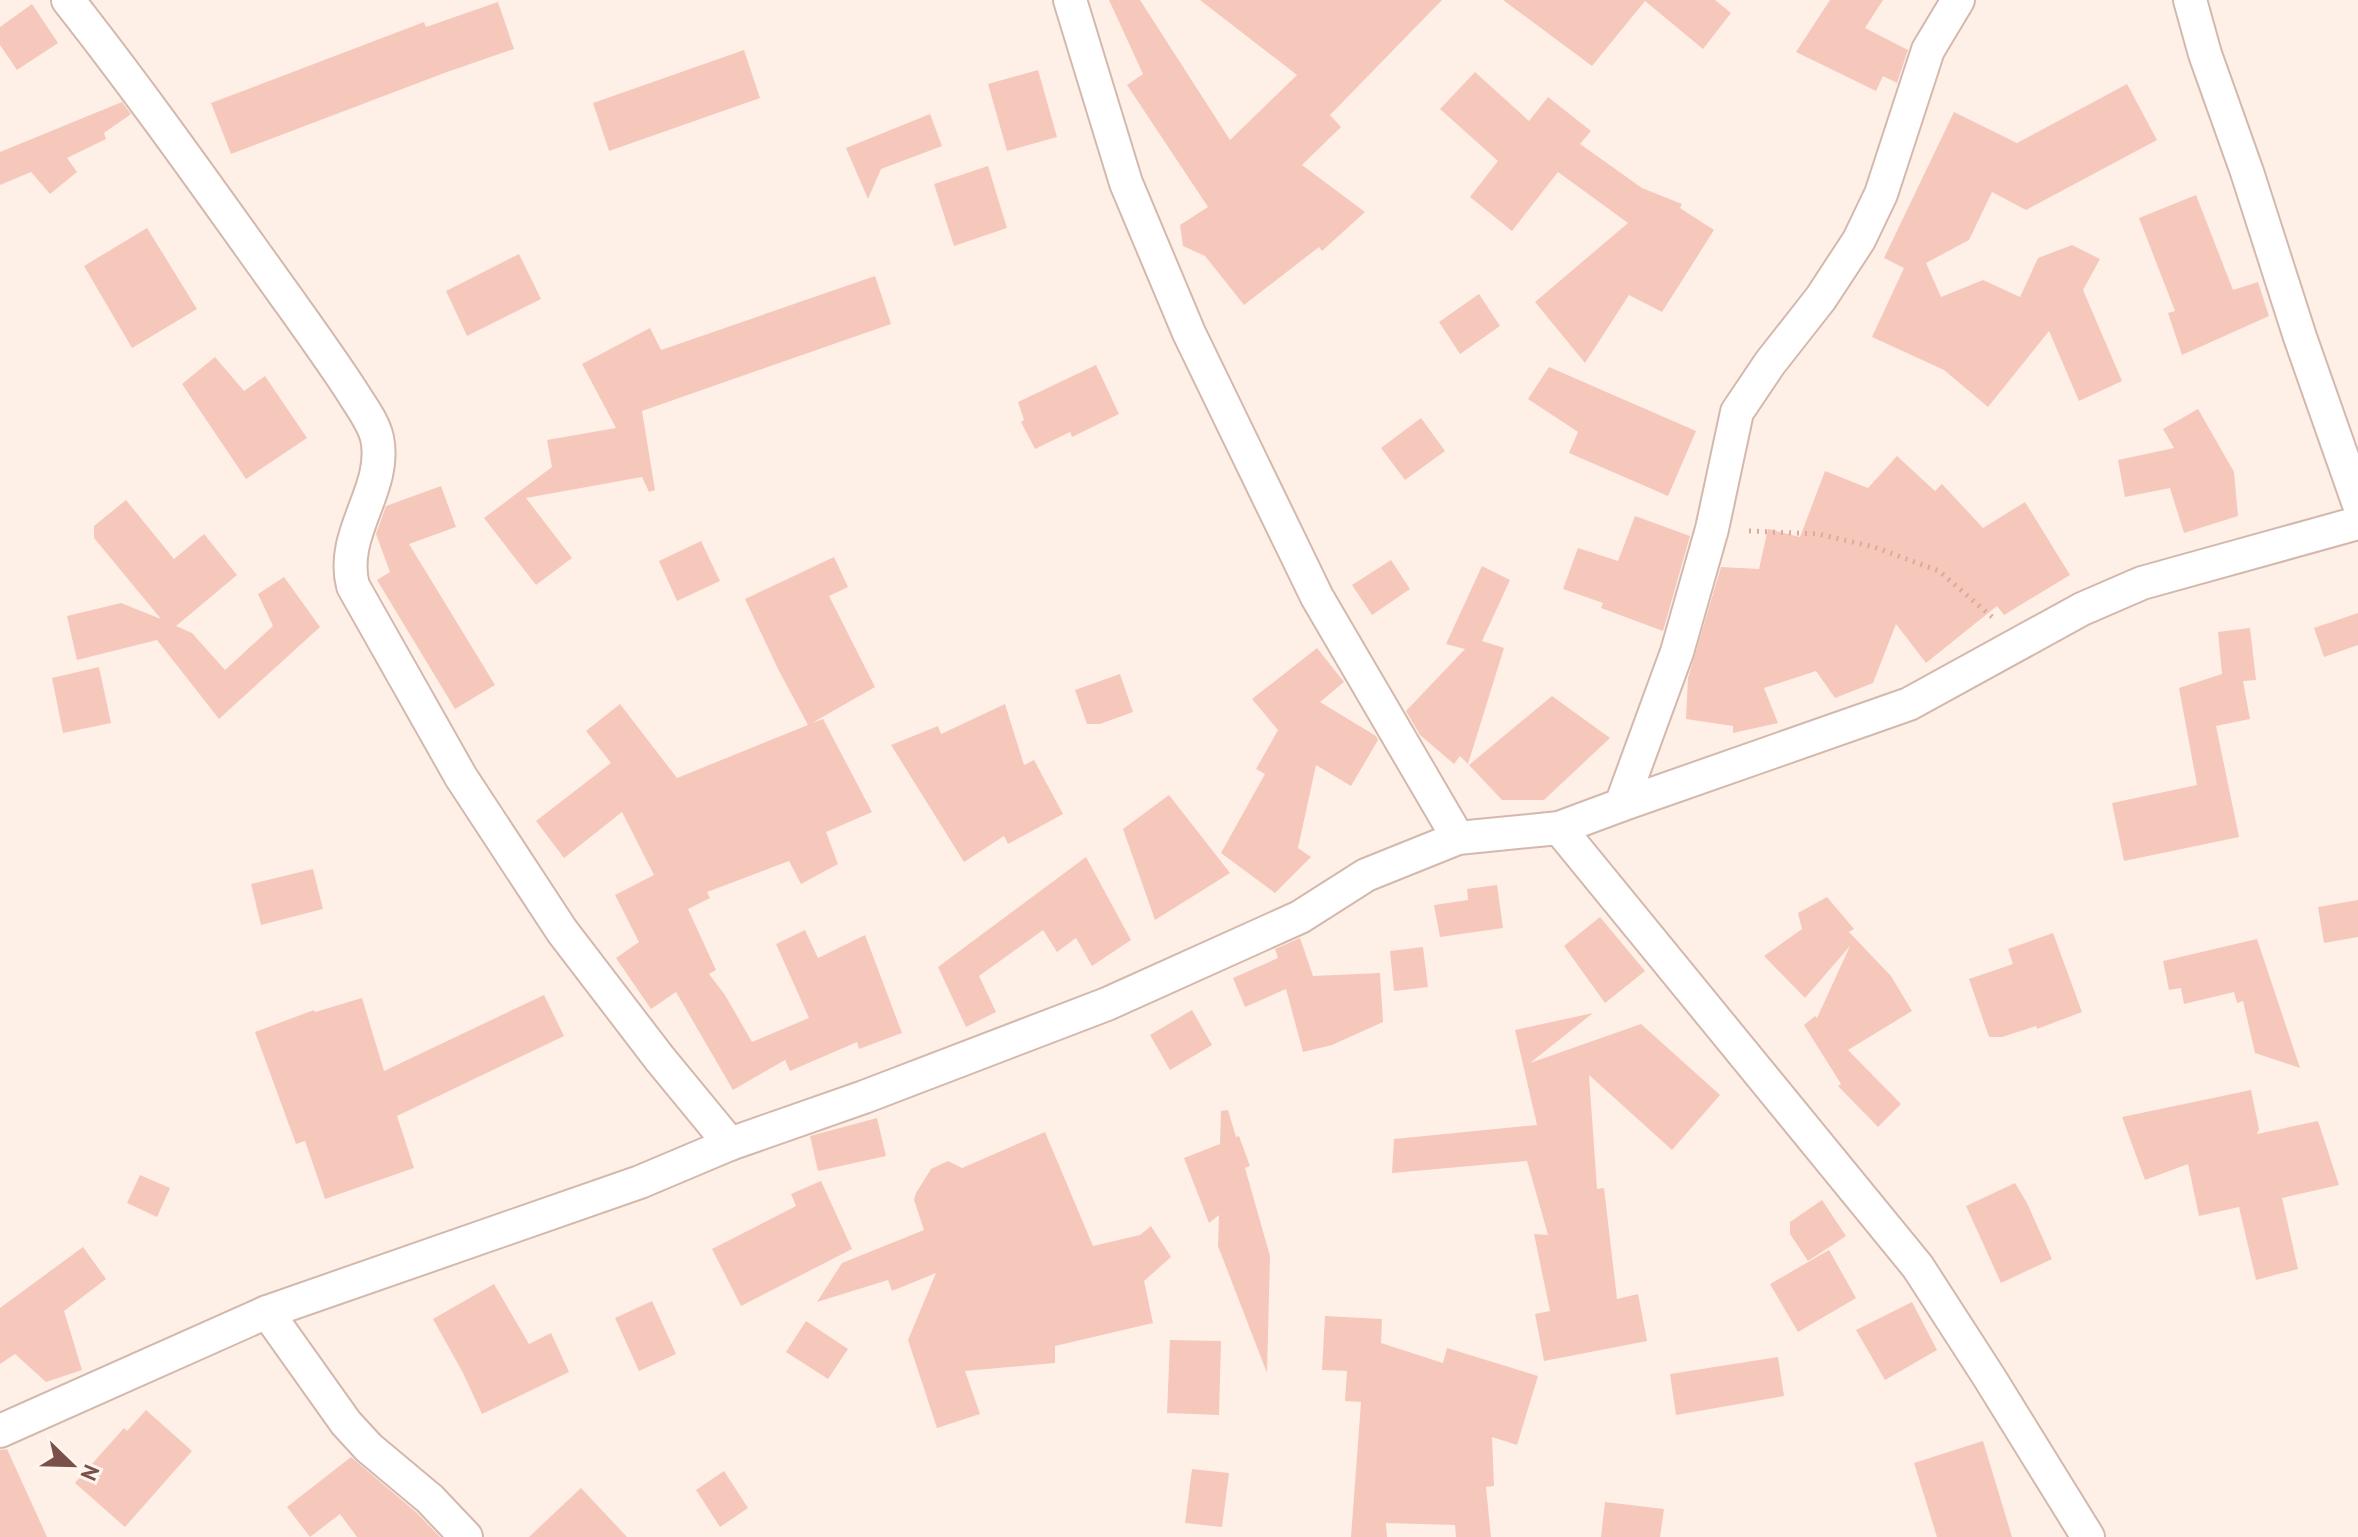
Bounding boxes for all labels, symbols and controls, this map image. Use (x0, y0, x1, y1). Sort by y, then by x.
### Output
north arrow (32, 1425, 112, 1505)
text: N (75, 1461, 106, 1485)

